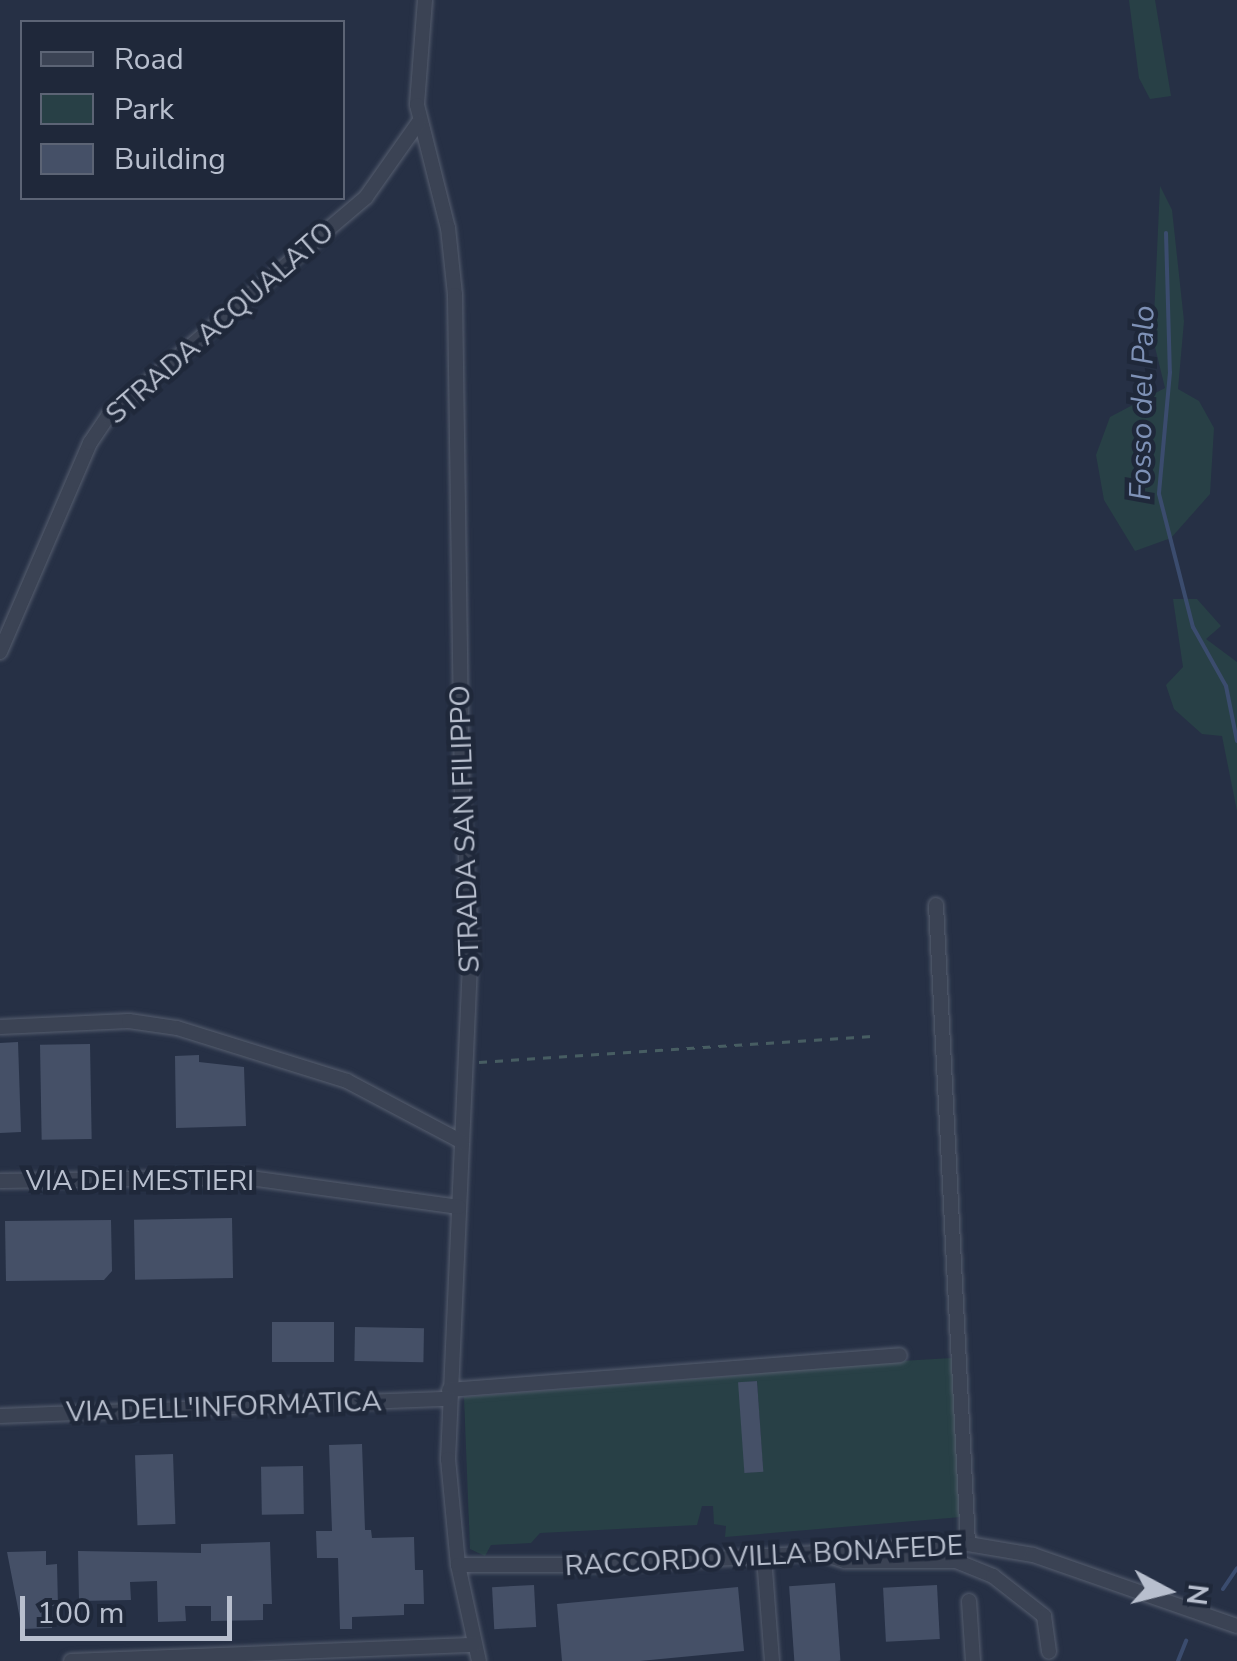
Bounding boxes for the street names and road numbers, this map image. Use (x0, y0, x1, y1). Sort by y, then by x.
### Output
street label: STRADA ACQUALATO (99, 215, 341, 431)
street label: STRADA SAN FILIPPO (443, 685, 487, 973)
street label: VIA DEI MESTIERI (26, 1164, 254, 1198)
street label: VIA DELL'INFORMATICA (66, 1385, 382, 1429)
street label: RACCORDO VILLA BONAFEDE (564, 1529, 964, 1583)

